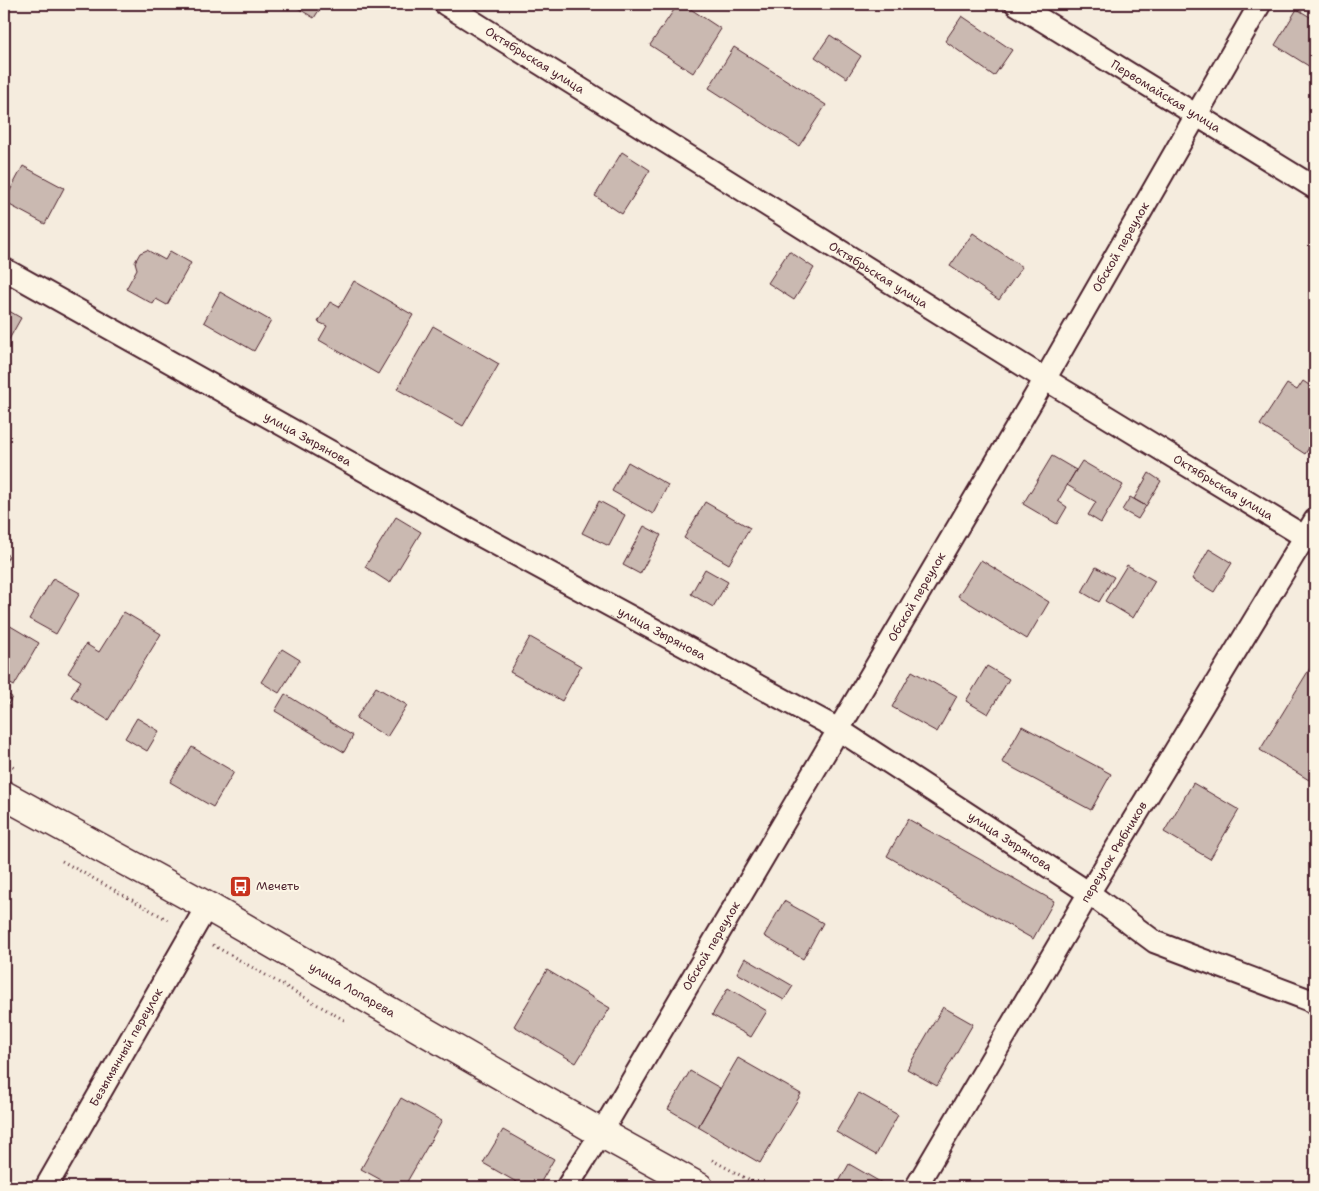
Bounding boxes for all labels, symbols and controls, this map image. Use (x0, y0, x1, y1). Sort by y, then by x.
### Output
street label: Октябрьская улица (482, 23, 588, 98)
street label: Первомайская улица (1108, 56, 1224, 136)
street label: Обской переулок (1089, 199, 1153, 295)
street label: Октябрьская улица (826, 238, 932, 312)
street label: улица Зырянова (261, 408, 355, 470)
street label: Октябрьская улица (1170, 451, 1277, 524)
street label: Обской переулок (884, 549, 950, 645)
street label: улица Зырянова (615, 603, 709, 664)
street label: переулок Рыбников (1077, 798, 1151, 906)
street label: улица Зырянова (965, 808, 1056, 875)
bus stop icon: Мечеть (228, 874, 252, 898)
place label: Мечеть (256, 878, 299, 894)
street label: Обской переулок (679, 898, 744, 994)
street label: улица Лопарева (306, 959, 399, 1021)
street label: Безымянный переулок (86, 985, 167, 1109)

